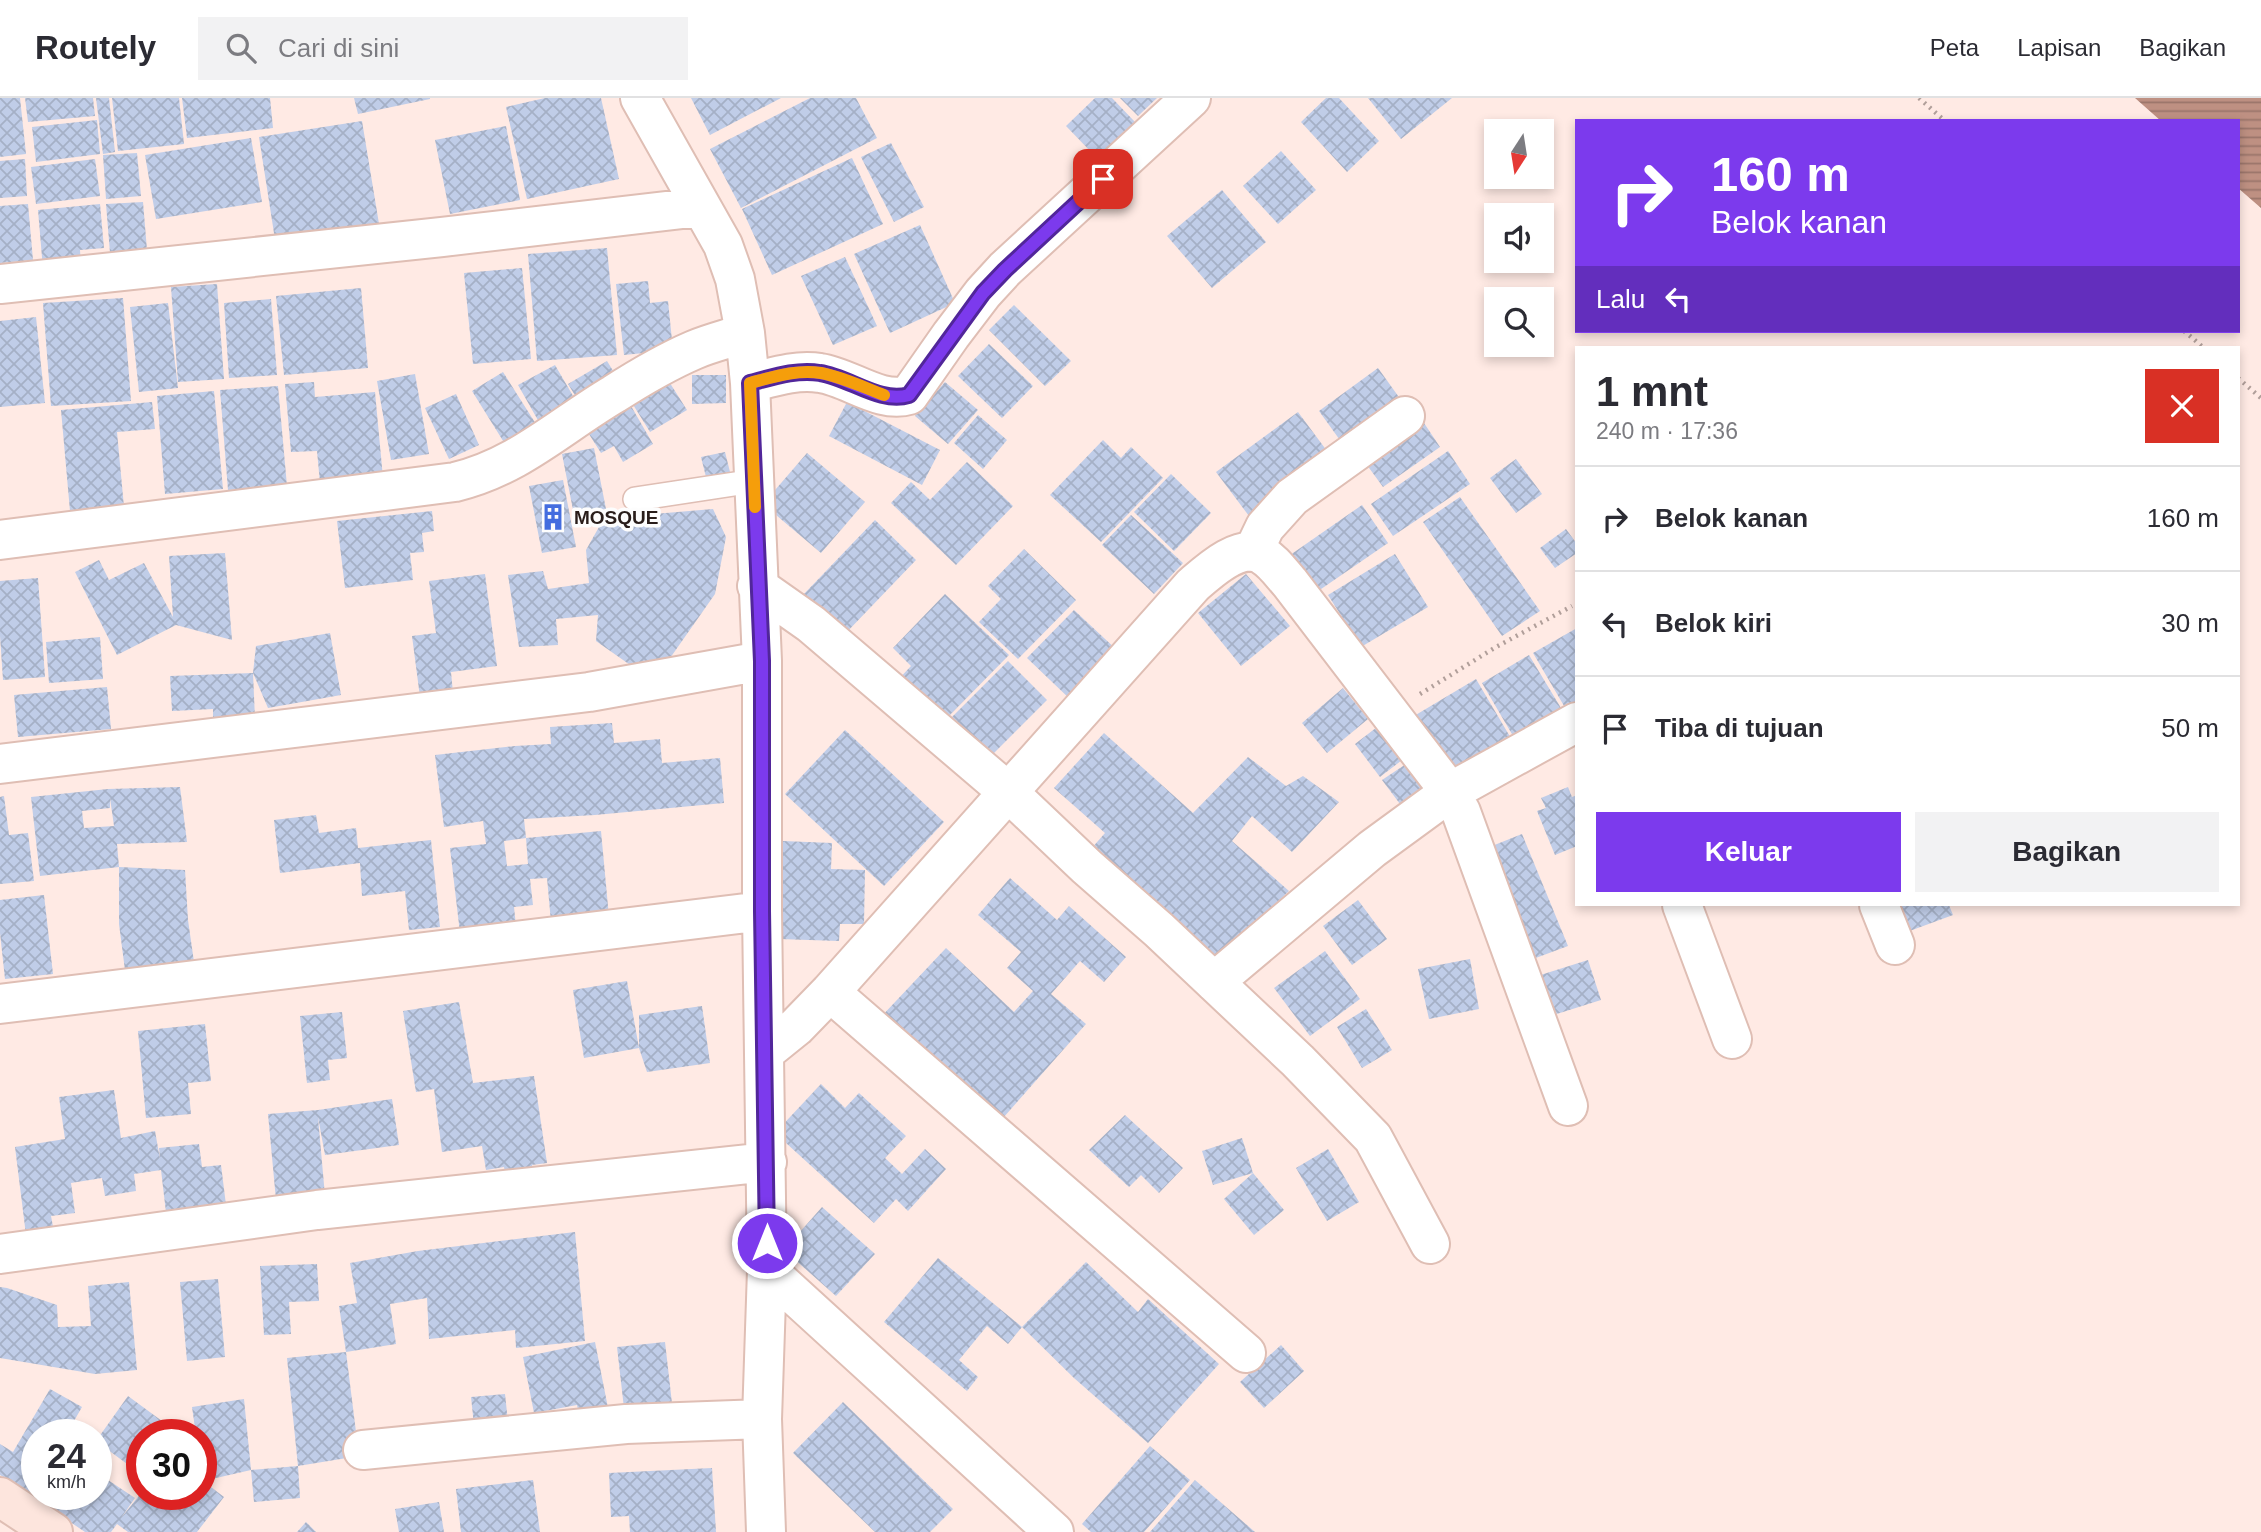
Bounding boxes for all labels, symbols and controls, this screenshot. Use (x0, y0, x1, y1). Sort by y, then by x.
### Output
search box (198, 17, 688, 80)
text: Routely (35, 29, 156, 66)
icon: search (222, 29, 260, 67)
text: Cari di sini (278, 33, 399, 63)
text: Peta (1930, 34, 1979, 61)
text: Lapisan (2017, 34, 2101, 61)
text: Bagikan (2139, 34, 2226, 61)
north arrow (1484, 119, 1554, 189)
map controls (1484, 119, 1554, 357)
icon: right (1596, 147, 1687, 238)
text: 160 m (1711, 147, 1850, 201)
pin (1073, 149, 1133, 209)
icon: arrive (1084, 160, 1122, 198)
button: sound (1484, 203, 1554, 273)
text: Belok kanan (1711, 204, 1887, 240)
icon: left (1659, 280, 1697, 318)
text: Lalu (1596, 284, 1645, 314)
button: search (1484, 287, 1554, 357)
text: 1 mnt (1596, 368, 1708, 415)
button: close (2145, 369, 2219, 443)
text: 240 m · 17:36 (1596, 418, 1738, 444)
icon: right (1596, 500, 1634, 538)
building icon: MOSQUE (538, 502, 568, 532)
text: Belok kanan (1655, 503, 1808, 533)
text: 160 m (2147, 503, 2219, 533)
place label: MOSQUE (574, 507, 658, 528)
icon: left (1596, 605, 1634, 643)
text: Belok kiri (1655, 608, 1772, 638)
text: 30 m (2161, 608, 2219, 638)
icon: arrive (1596, 710, 1634, 748)
text: Tiba di tujuan (1655, 713, 1824, 743)
text: 50 m (2161, 713, 2219, 743)
button: Keluar (1596, 812, 1901, 892)
button: Bagikan (1915, 812, 2219, 892)
position arrow (730, 1206, 804, 1280)
speed limit sign: 30 (126, 1419, 217, 1510)
text: 24 (47, 1436, 86, 1475)
text: km/h (47, 1472, 86, 1492)

